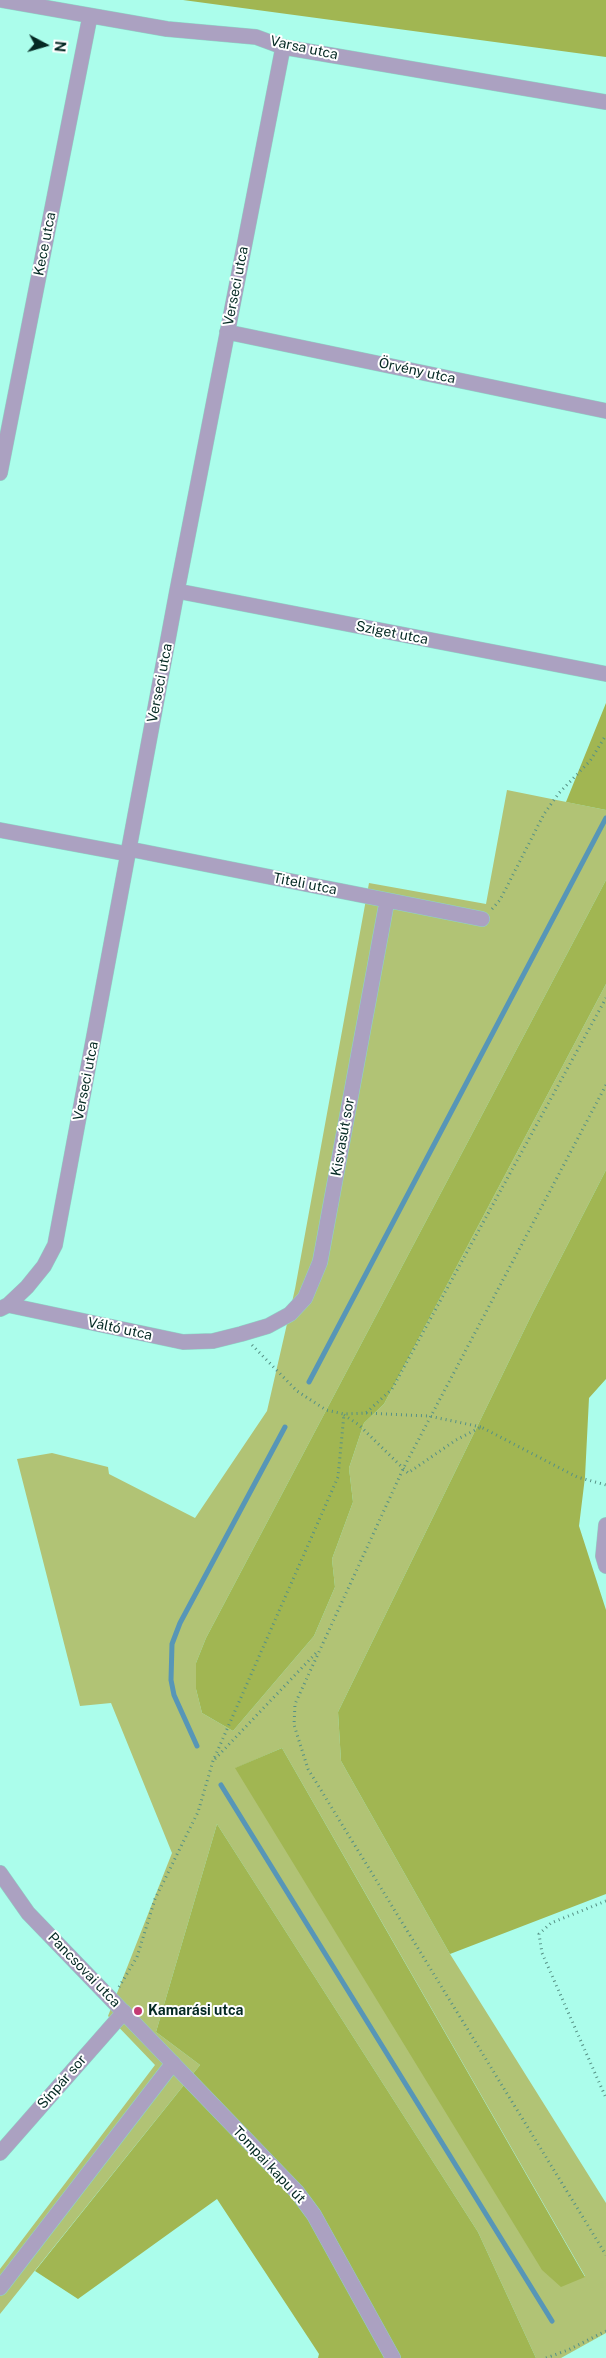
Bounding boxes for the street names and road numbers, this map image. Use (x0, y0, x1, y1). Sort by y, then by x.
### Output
street label: Varsa utca (269, 33, 339, 63)
street label: Kece utca (31, 211, 59, 277)
street label: Verseci utca (220, 245, 252, 327)
street label: Örvény utca (377, 355, 457, 387)
street label: Sziget utca (355, 618, 429, 648)
street label: Verseci utca (144, 642, 176, 724)
street label: Titeli utca (272, 870, 338, 898)
street label: Verseci utca (70, 1040, 102, 1122)
street label: Kisvasút sor (328, 1097, 358, 1177)
street label: Váltó utca (86, 1314, 154, 1344)
street label: Pancsovai utca (44, 1929, 124, 2011)
street label: Sínpár sor (34, 2051, 90, 2113)
street label: Tompai kapu út (229, 2123, 309, 2207)

